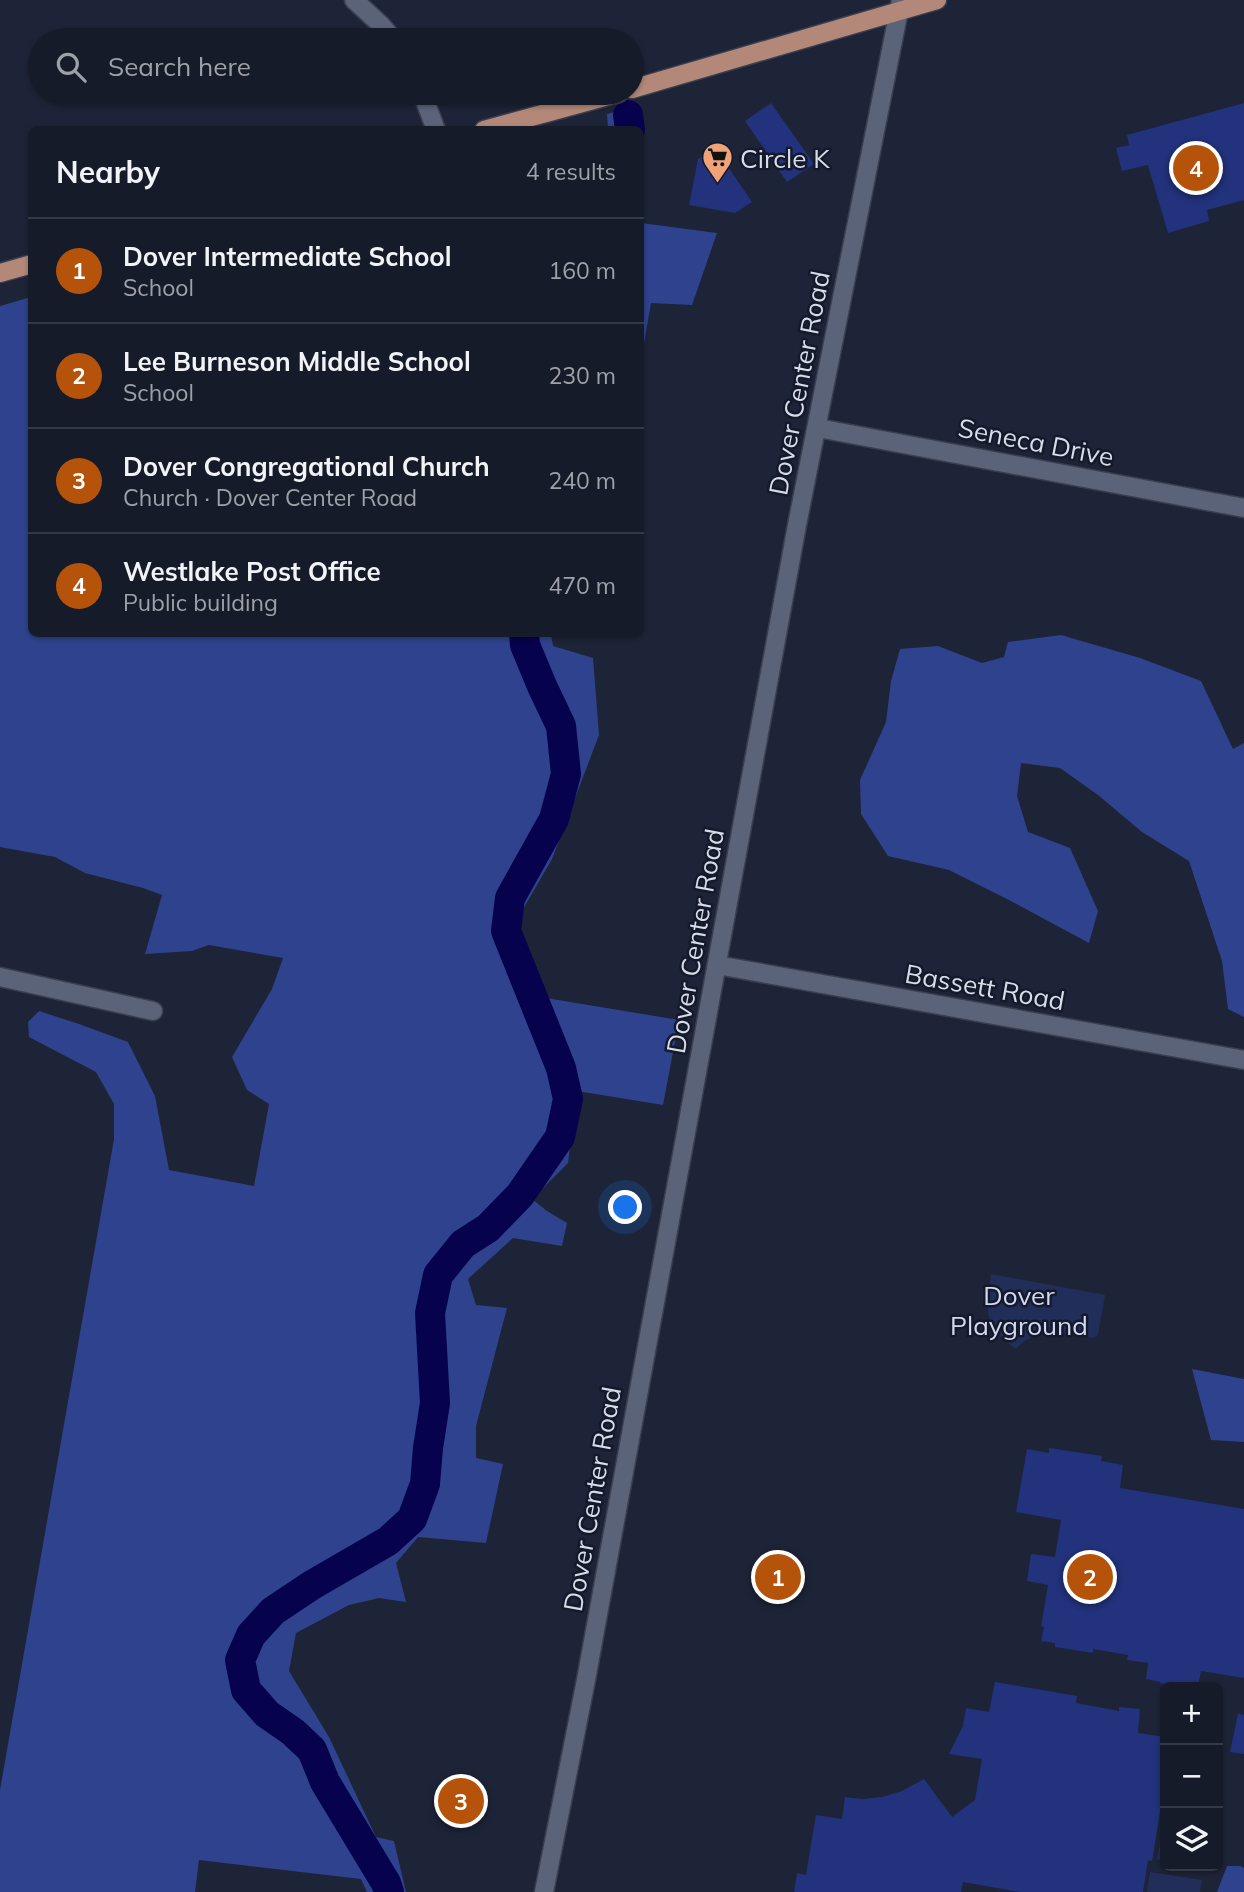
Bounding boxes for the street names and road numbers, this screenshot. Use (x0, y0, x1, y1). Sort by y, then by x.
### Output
street label: Dover Center Road (761, 268, 837, 498)
street label: Seneca Drive (955, 411, 1117, 473)
street label: Dover Center Road (659, 826, 731, 1056)
street label: Bassett Road (903, 957, 1067, 1017)
street label: Dover Center Road (556, 1384, 628, 1614)

